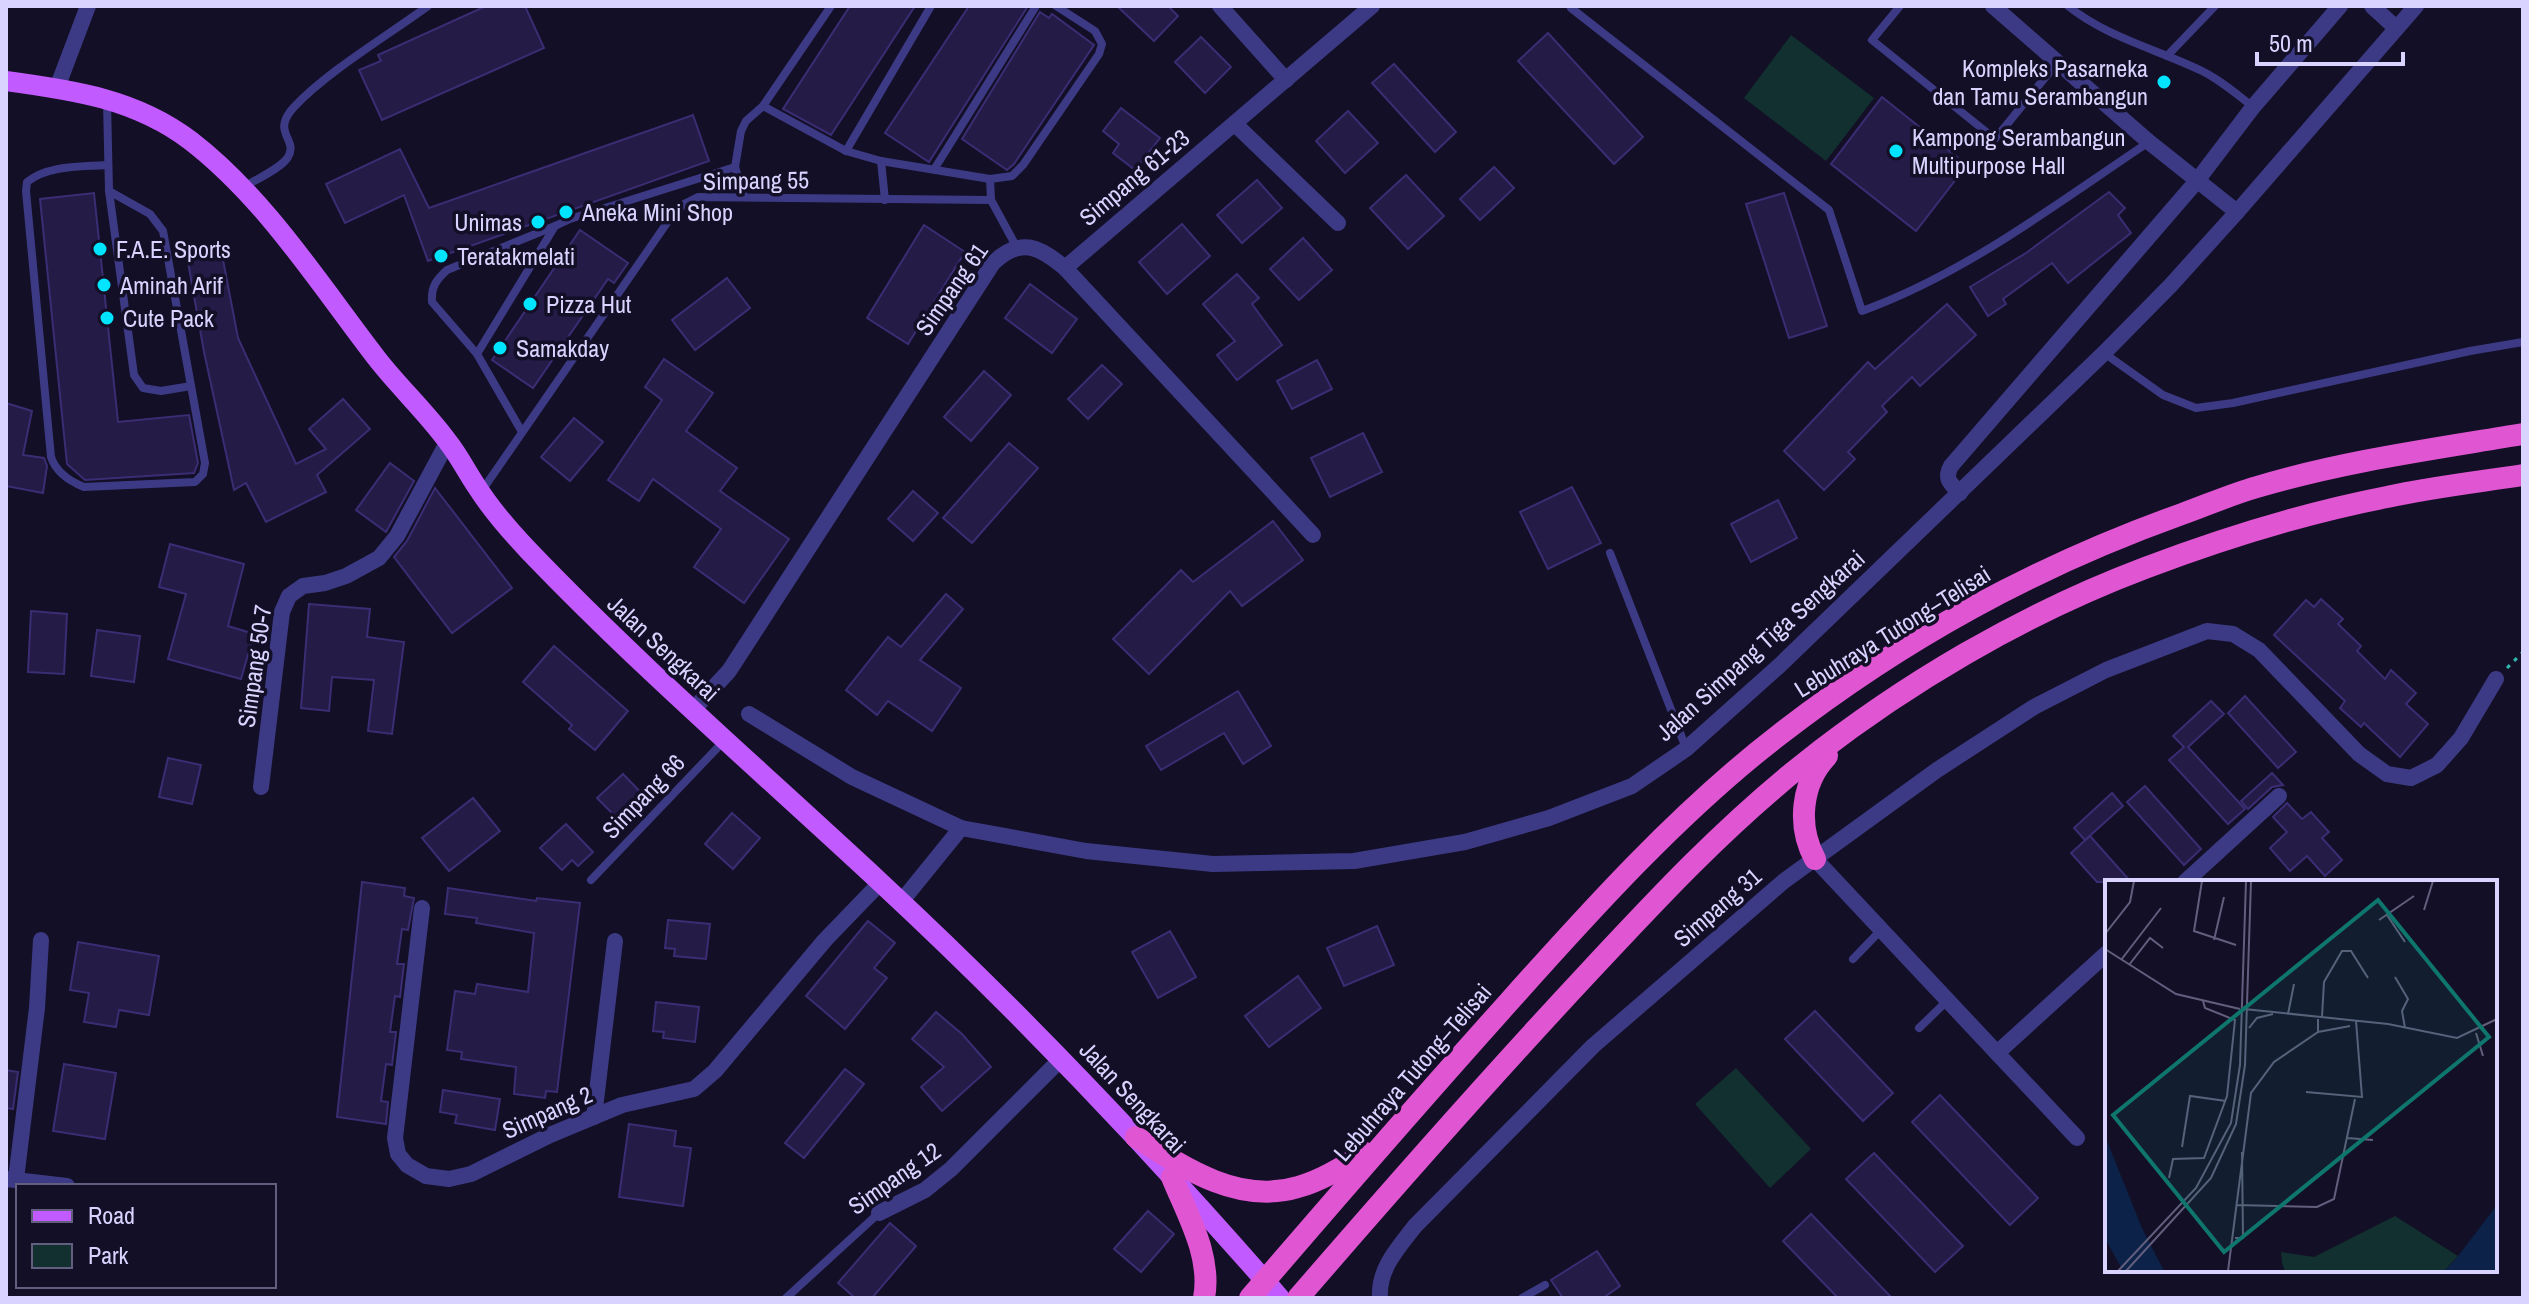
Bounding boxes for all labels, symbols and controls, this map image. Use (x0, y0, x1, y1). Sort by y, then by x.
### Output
scale bar (2257, 16, 2403, 66)
text: 50 m (2269, 27, 2313, 59)
place label: Kompleks Pasarneka dan Tamu Serambangun (1932, 52, 2148, 112)
marker: Kompleks Pasarneka dan Tamu Serambangun (2155, 73, 2173, 91)
street label: Simpang 61-23 (1072, 121, 1196, 233)
place label: Kampong Serambangun Multipurpose Hall (1912, 121, 2125, 181)
marker: Kampong Serambangun Multipurpose Hall (1887, 142, 1905, 160)
street label: Simpang 55 (703, 163, 809, 197)
place label: Aneka Mini Shop (581, 196, 733, 228)
marker: Aneka Mini Shop (557, 203, 575, 221)
place label: Unimas (454, 206, 522, 238)
marker: Unimas (529, 213, 547, 231)
place label: F.A.E. Sports (116, 233, 231, 265)
street label: Simpang 61 (907, 236, 995, 342)
marker: F.A.E. Sports (91, 240, 109, 258)
place label: Teratakmelati (457, 240, 575, 272)
marker: Teratakmelati (432, 247, 450, 265)
place label: Aminah Arif (119, 269, 223, 301)
marker: Aminah Arif (95, 276, 113, 294)
place label: Pizza Hut (546, 288, 632, 320)
marker: Pizza Hut (521, 295, 539, 313)
place label: Cute Pack (123, 302, 214, 334)
marker: Cute Pack (98, 309, 116, 327)
place label: Samakday (516, 332, 609, 364)
marker: Samakday (491, 339, 509, 357)
street label: Jalan Simpang Tiga Sengkarai (1649, 543, 1871, 747)
street label: Lebuhraya Tutong–Telisai (1788, 558, 1996, 704)
street label: Jalan Sengkarai (601, 588, 727, 708)
street label: Simpang 50-7 (230, 603, 278, 729)
street label: Simpang 66 (595, 747, 691, 845)
street label: Simpang 31 (1666, 860, 1768, 954)
inset map (2105, 880, 2497, 1272)
street label: Lebuhraya Tutong–Telisai (1326, 976, 1498, 1168)
street label: Jalan Sengkarai (1073, 1034, 1193, 1160)
street label: Simpang 2 (497, 1078, 597, 1146)
street label: Simpang 12 (841, 1134, 947, 1222)
legend (16, 1184, 276, 1288)
text: Road (88, 1199, 135, 1231)
text: Park (88, 1239, 129, 1271)

